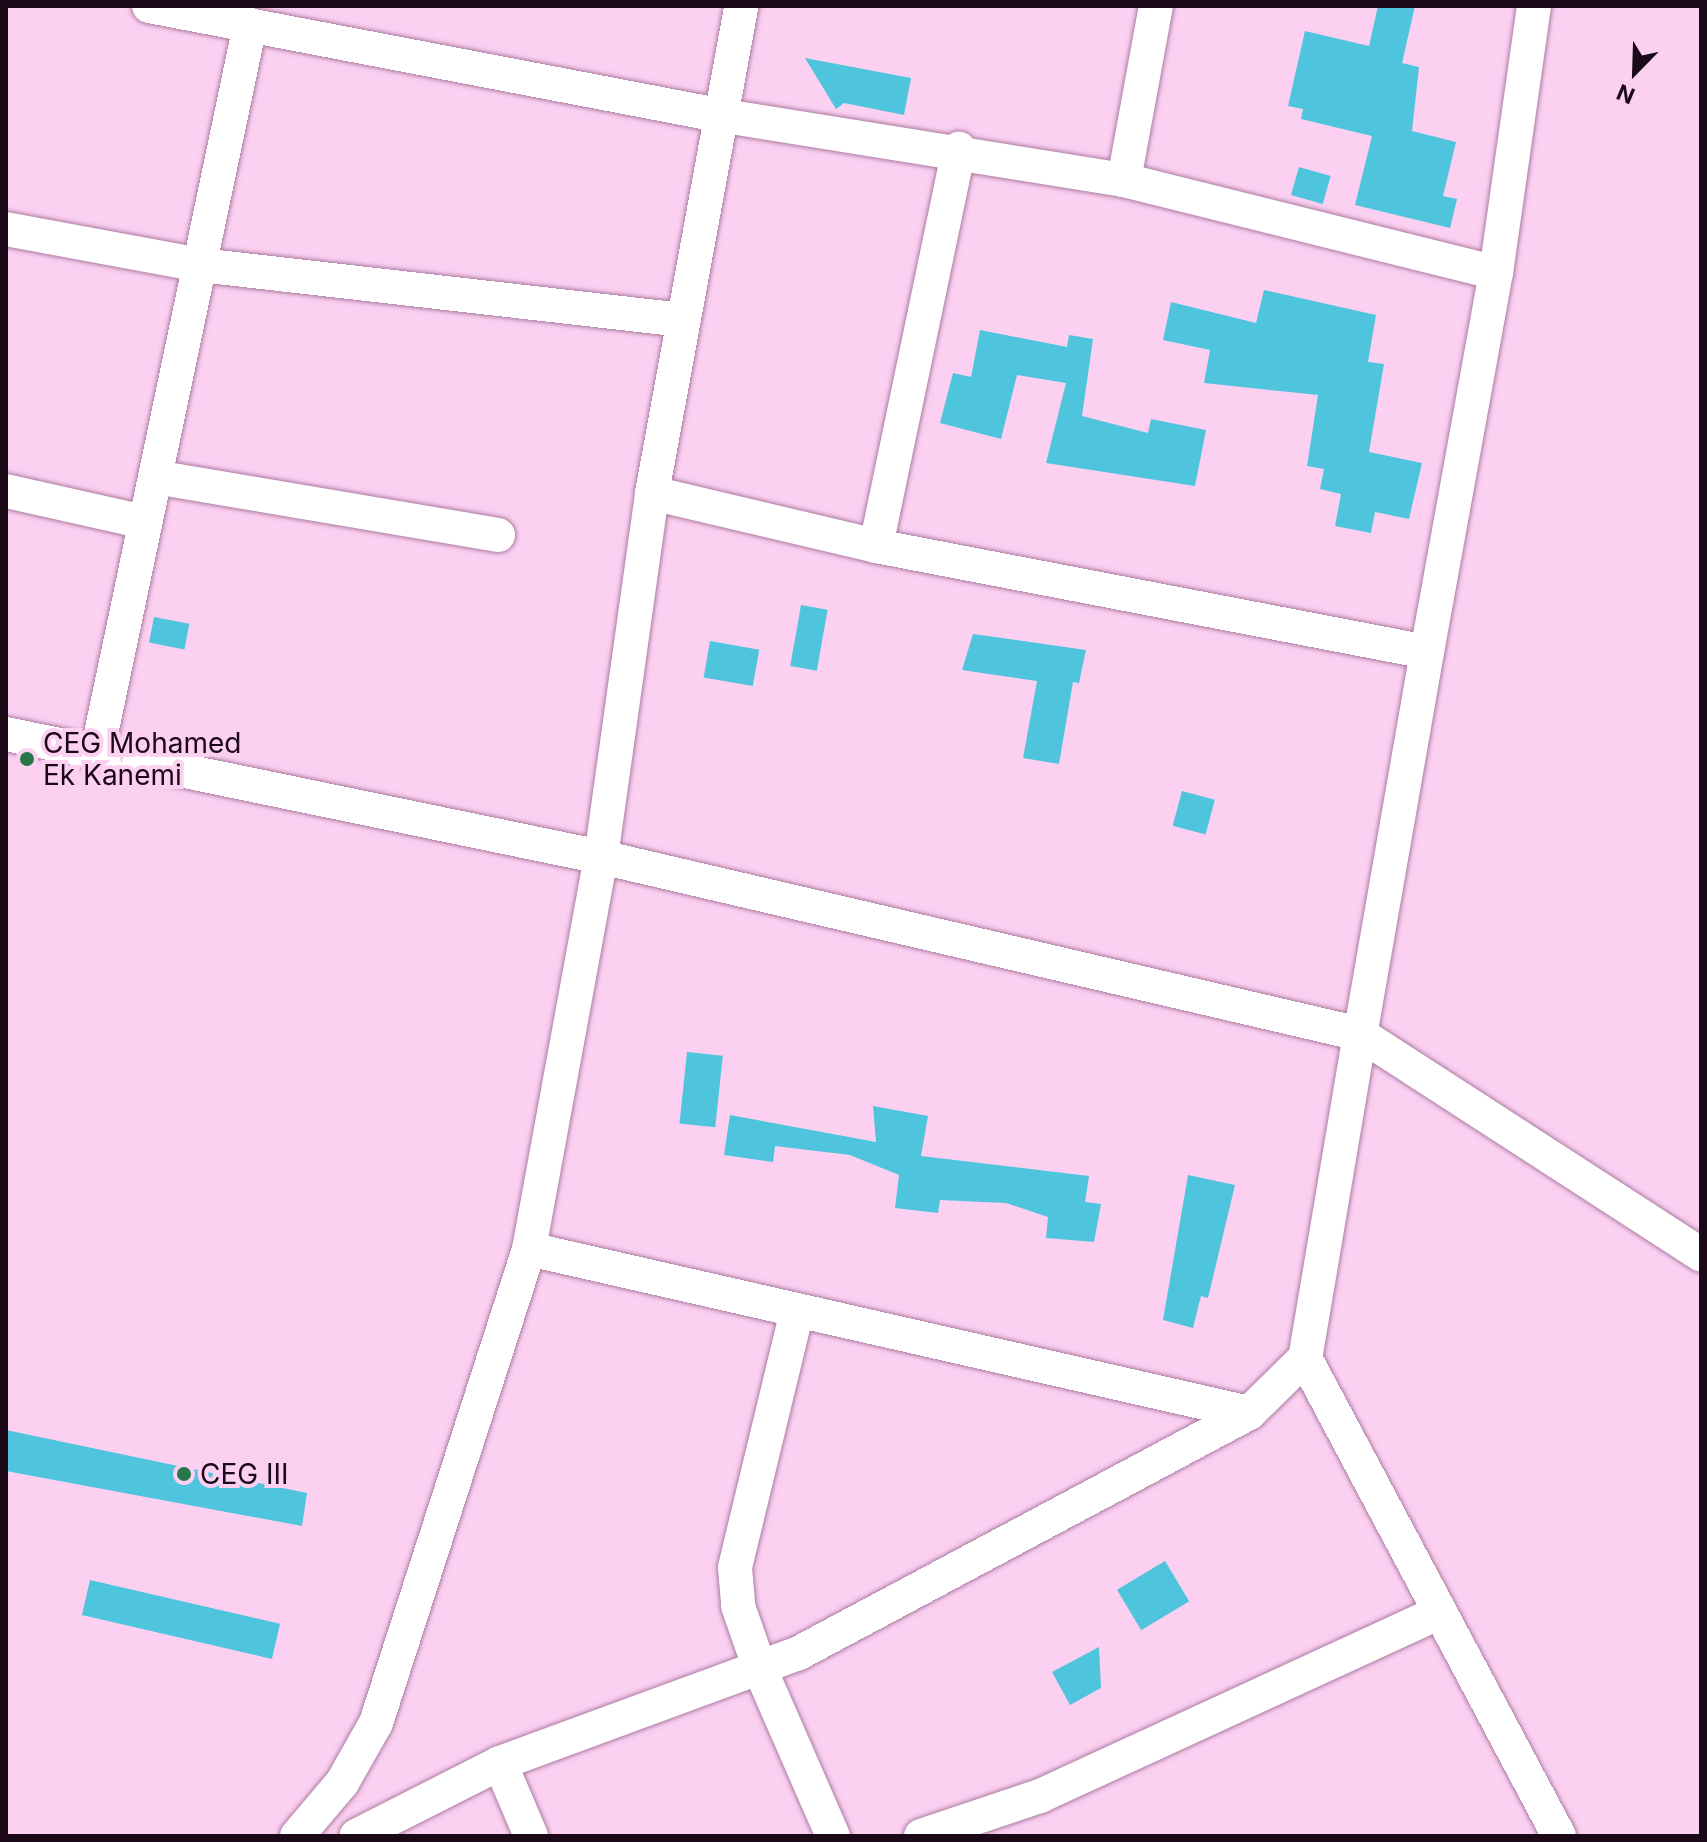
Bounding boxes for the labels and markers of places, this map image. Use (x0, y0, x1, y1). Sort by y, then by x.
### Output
place label: CEG Mohamed Ek Kanemi (43, 726, 241, 792)
marker: CEG Mohamed Ek Kanemi (18, 750, 36, 768)
place label: CEG III (200, 1457, 289, 1491)
marker: CEG III (175, 1465, 193, 1483)

